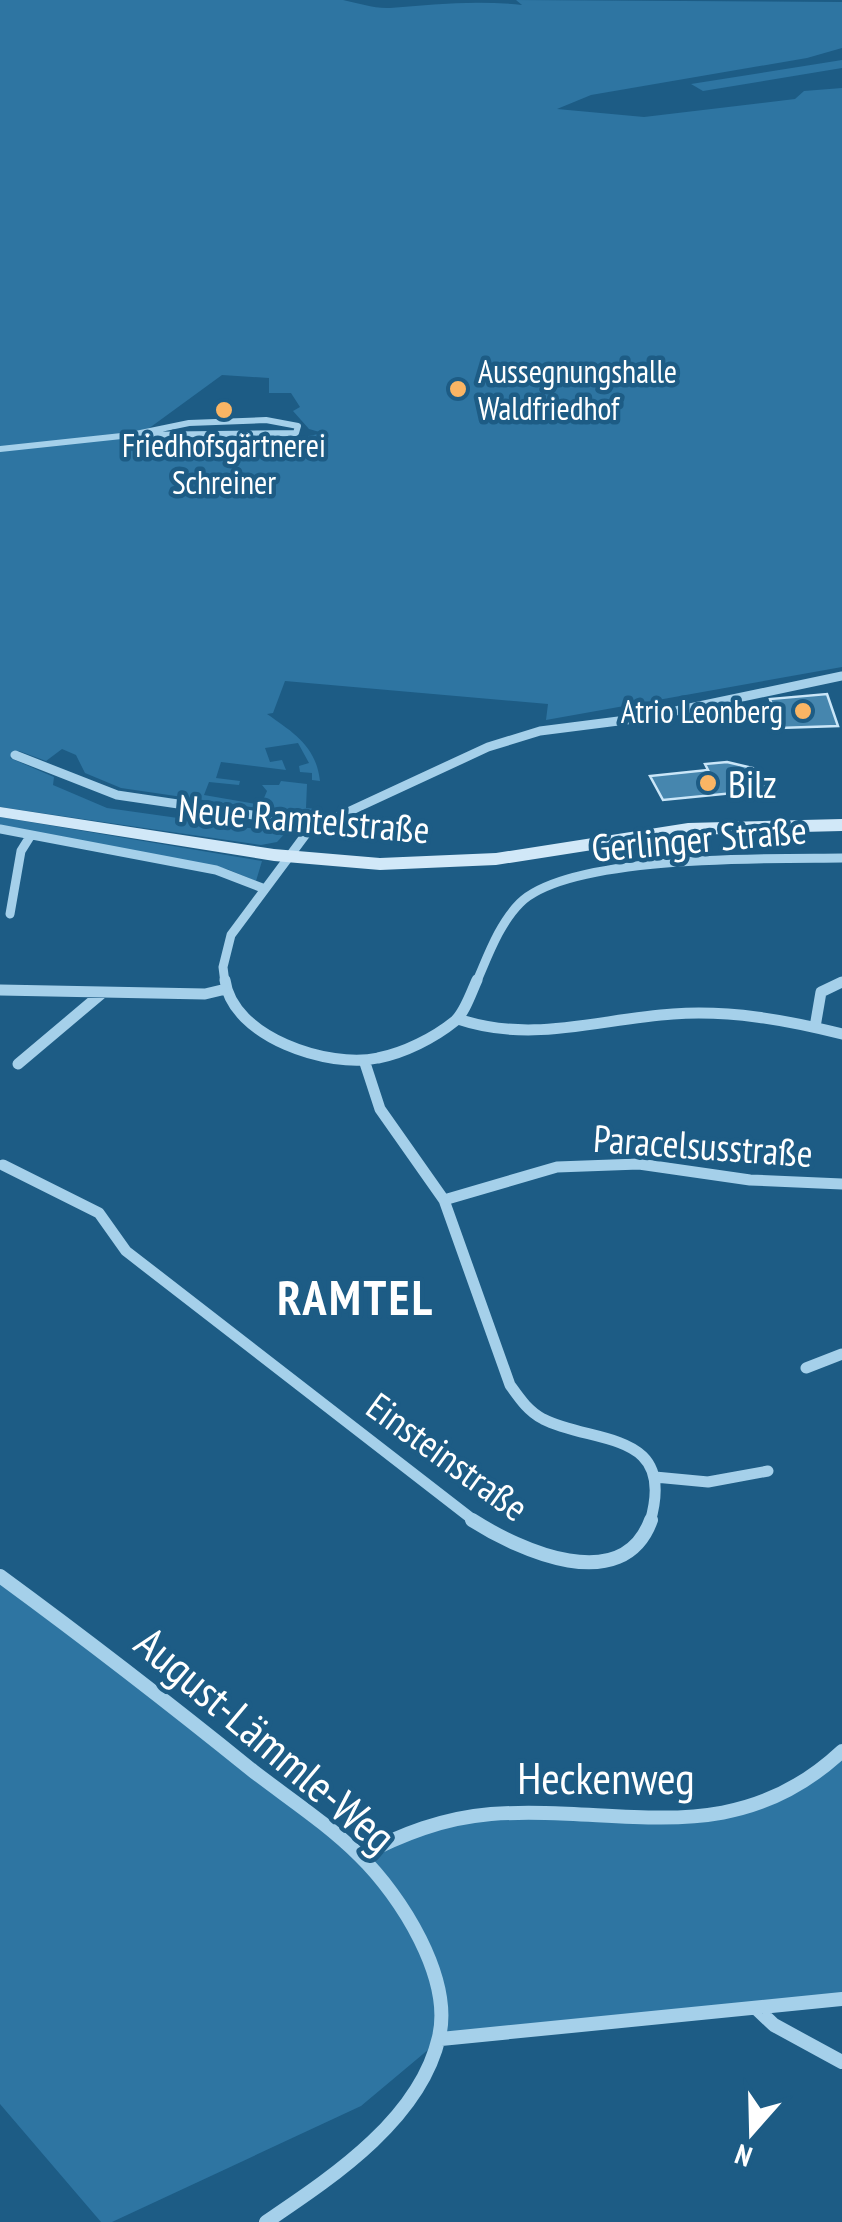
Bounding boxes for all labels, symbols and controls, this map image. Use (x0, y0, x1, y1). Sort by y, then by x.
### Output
place label: Aussegnungshalle Waldfriedhof (478, 350, 677, 429)
marker: Aussegnungshalle Waldfriedhof (447, 378, 469, 400)
marker: Friedhofsgärtnerei Schreiner (213, 399, 235, 421)
place label: Friedhofsgärtnerei Schreiner (122, 424, 326, 503)
place label: Atrio Leonberg (621, 690, 783, 732)
marker: Atrio Leonberg (792, 700, 814, 722)
place label: Bilz (728, 759, 777, 808)
marker: Bilz (697, 772, 719, 794)
street label: Neue Ramtelstraße (176, 783, 432, 853)
street label: Gerlinger Straße (589, 804, 809, 872)
street label: Paracelsusstraße (592, 1113, 814, 1177)
district label: RAMTEL (277, 1266, 435, 1328)
street label: Einsteinstraße (358, 1381, 538, 1531)
street label: August-Lämmle-Weg (124, 1613, 408, 1865)
street label: Heckenweg (517, 1748, 695, 1806)
north arrow (702, 2082, 802, 2182)
text: N (730, 2136, 757, 2176)

